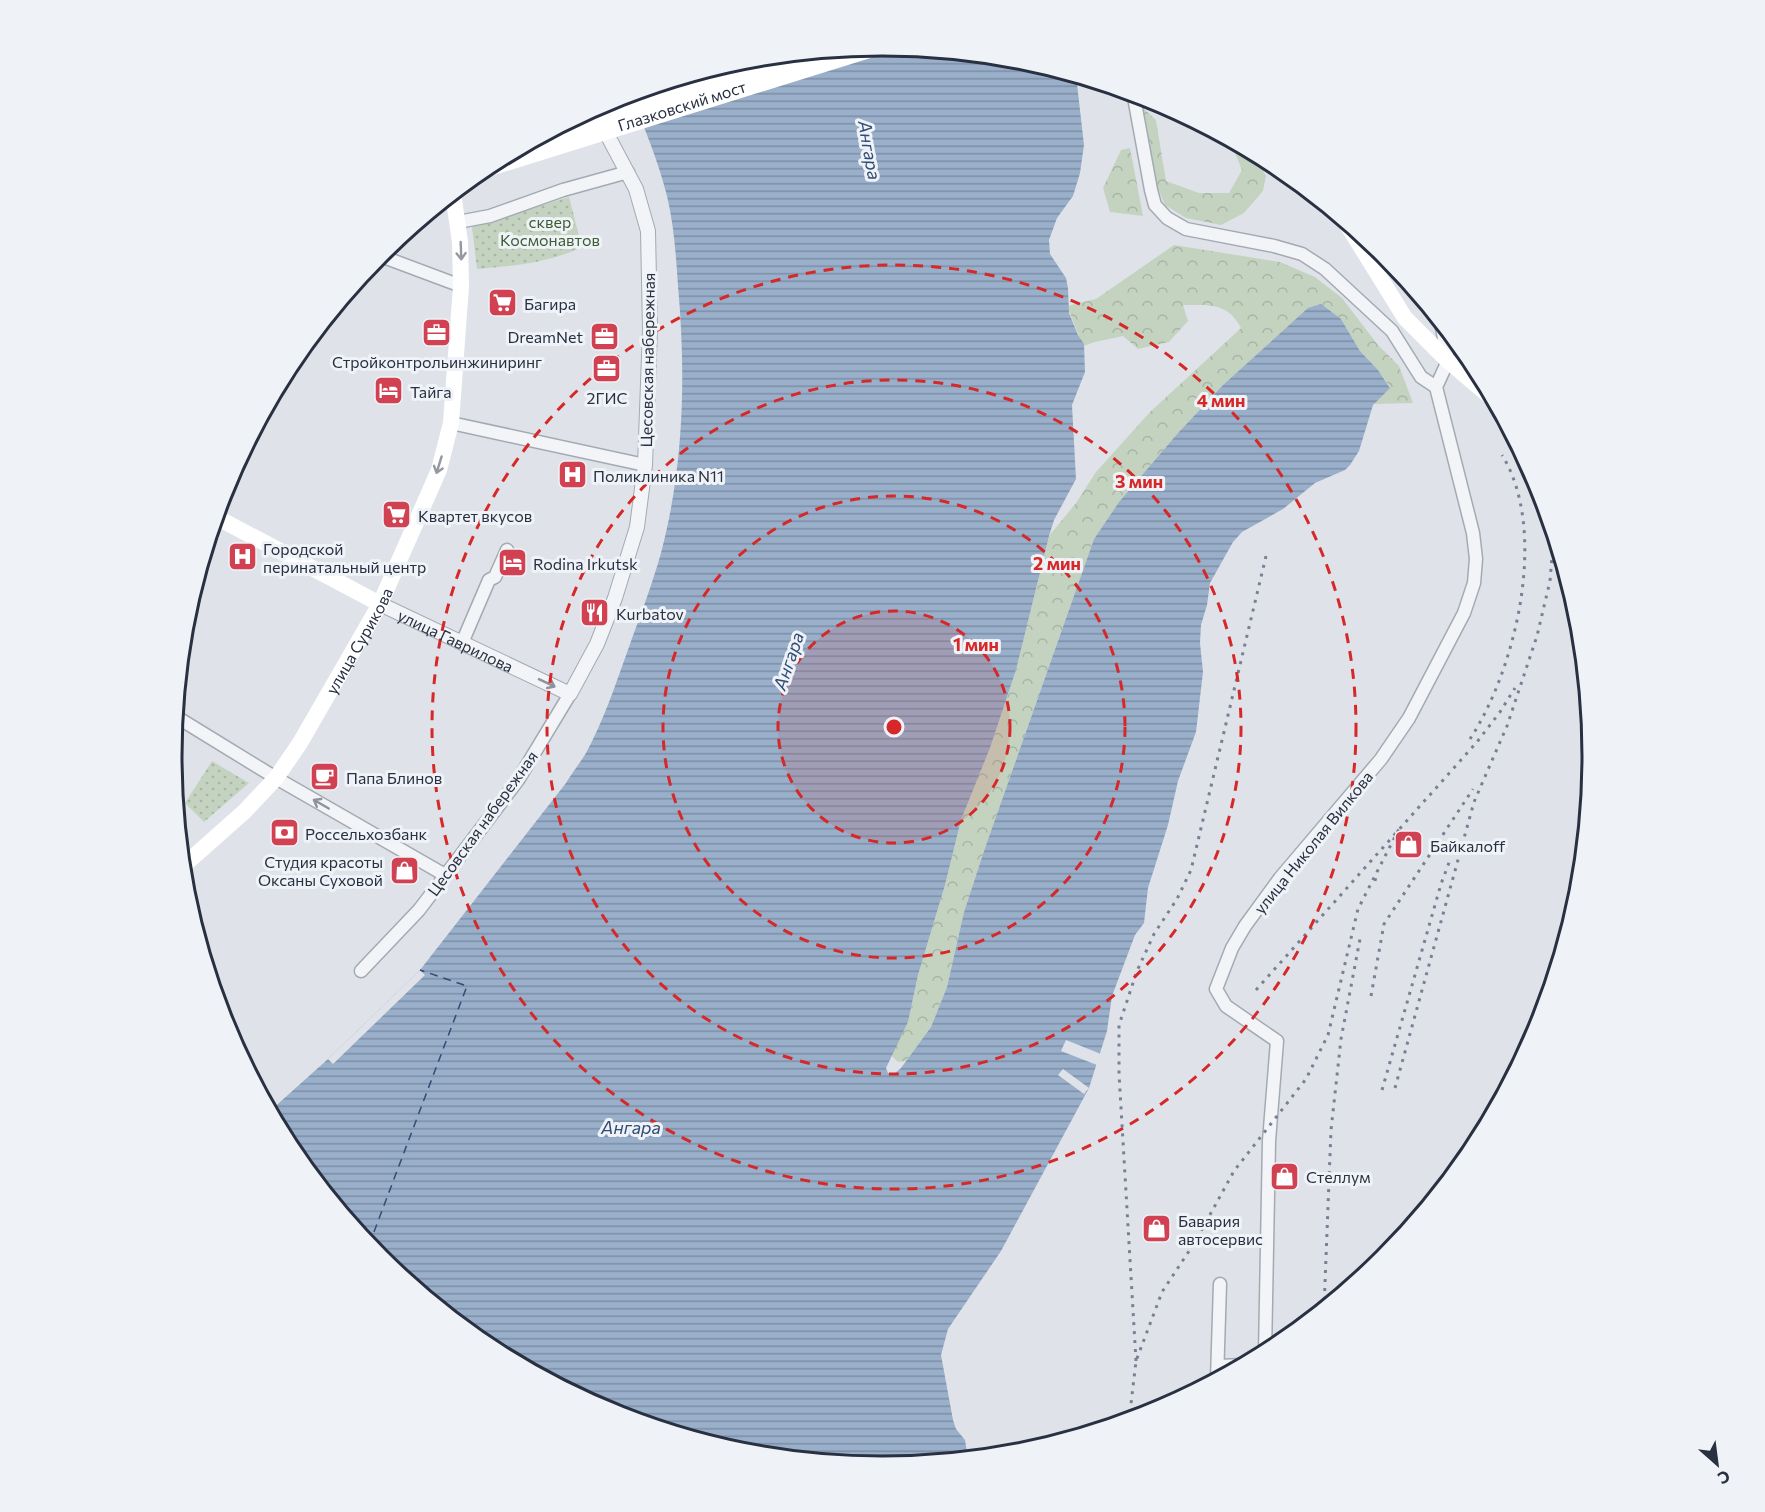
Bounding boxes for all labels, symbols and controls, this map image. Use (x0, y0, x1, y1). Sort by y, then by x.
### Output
street label: Глазковский мост (615, 76, 748, 134)
water label: Ангара (854, 118, 886, 181)
park label: сквер Космонавтов (500, 212, 600, 249)
one-way arrow (455, 240, 466, 260)
street label: Цесовская набережная (636, 272, 658, 448)
supermarket icon: Багира (487, 287, 519, 319)
place label: Багира (524, 294, 576, 313)
office icon: Стройконтрольинжиниринг (421, 317, 453, 349)
office icon: DreamNet (588, 320, 620, 352)
place label: DreamNet (507, 327, 583, 346)
place label: Стройконтрольинжиниринг (332, 352, 542, 371)
office icon: 2ГИС (591, 353, 623, 385)
hotel icon: Тайга (373, 375, 405, 407)
place label: Тайга (410, 382, 452, 401)
place label: 2ГИС (587, 388, 628, 407)
text: 4 мин (1197, 389, 1245, 411)
one-way arrow (433, 455, 444, 474)
hospital icon: Поликлиника N11 (556, 459, 588, 491)
place label: Поликлиника N11 (593, 466, 724, 485)
text: 3 мин (1115, 470, 1163, 492)
supermarket icon: Квартет вкусов (381, 499, 413, 531)
place label: Квартет вкусов (418, 506, 532, 525)
place label: Городской перинатальный центр (263, 539, 426, 576)
hospital icon: Городской перинатальный центр (226, 541, 258, 573)
hotel icon: Rodina Irkutsk (496, 547, 528, 579)
text: 2 мин (1033, 552, 1081, 574)
place label: Rodina Irkutsk (533, 554, 638, 573)
street label: улица Сурикова (321, 585, 396, 697)
restaurant icon: Kurbatov (579, 597, 611, 629)
place label: Kurbatov (616, 604, 684, 623)
street label: улица Гаврилова (395, 605, 517, 675)
water label: Ангара (768, 629, 808, 694)
text: 1 мин (953, 633, 999, 655)
one-way arrow (538, 677, 556, 689)
centre of rings (884, 717, 904, 737)
street label: Цесовская набережная (423, 747, 541, 899)
cafe icon: Папа Блинов (309, 761, 341, 793)
street label: улица Николая Вилкова (1250, 767, 1376, 917)
place label: Папа Блинов (346, 768, 442, 787)
one-way arrow (313, 798, 330, 810)
bank icon: Россельхозбанк (268, 817, 300, 849)
place label: Россельхозбанк (305, 824, 428, 843)
shop icon: Байкалoff (1393, 829, 1425, 861)
place label: Байкалoff (1430, 836, 1506, 855)
place label: Студия красоты Оксаны Суховой (258, 852, 383, 889)
shop icon: Студия красоты Оксаны Суховой (388, 854, 420, 886)
water label: Ангара (600, 1116, 661, 1138)
shop icon: Стеллум (1269, 1160, 1301, 1192)
place label: Стеллум (1306, 1167, 1371, 1186)
place label: Бавария автосервис (1178, 1211, 1263, 1248)
shop icon: Бавария автосервис (1141, 1213, 1173, 1245)
north arrow (1687, 1434, 1747, 1494)
text: С (1715, 1467, 1734, 1489)

